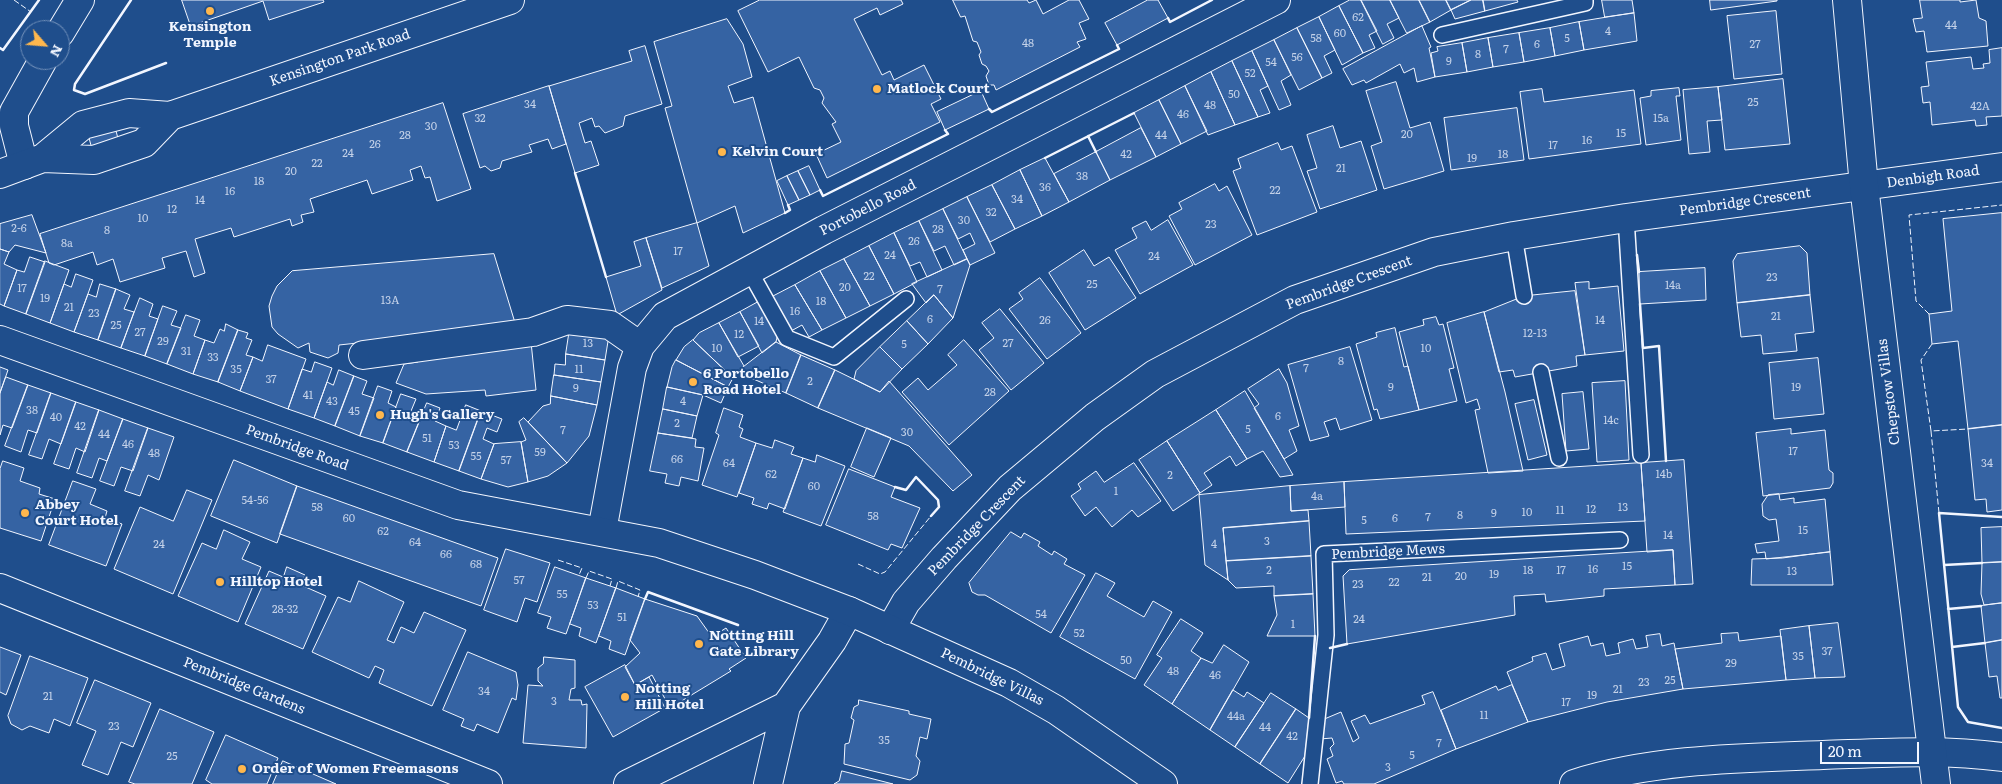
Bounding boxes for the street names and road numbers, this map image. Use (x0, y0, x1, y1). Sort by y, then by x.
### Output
street label: Kensington Park Road (267, 26, 413, 90)
street label: Denbigh Road (1886, 162, 1980, 192)
street label: Portobello Road (817, 176, 919, 240)
street label: Pembridge Crescent (1678, 184, 1812, 220)
street label: Pembridge Crescent (1284, 252, 1414, 314)
street label: Chepstow Villas (1874, 338, 1904, 446)
street label: Pembridge Road (243, 422, 351, 474)
street label: Pembridge Crescent (925, 472, 1029, 580)
street label: Pembridge Mews (1331, 541, 1445, 563)
street label: Pembridge Villas (938, 645, 1046, 709)
street label: Pembridge Gardens (181, 654, 307, 718)

